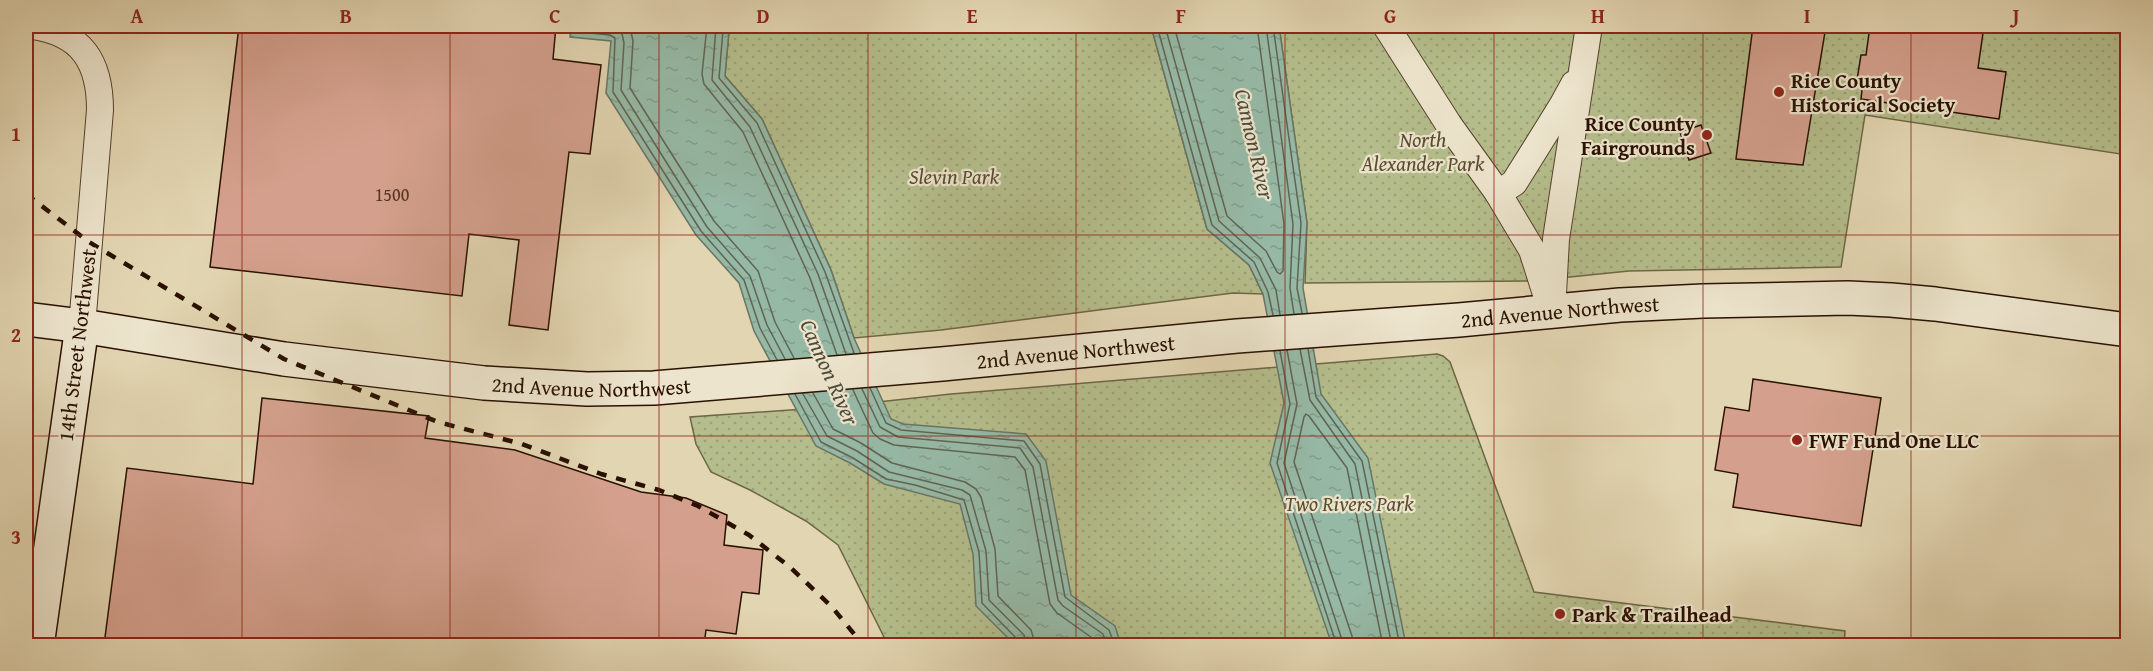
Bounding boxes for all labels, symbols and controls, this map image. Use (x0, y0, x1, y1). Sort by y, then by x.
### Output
text: A (131, 1, 144, 30)
text: B (340, 1, 352, 30)
text: C (549, 1, 561, 30)
text: D (756, 1, 770, 30)
text: E (967, 1, 978, 30)
text: F (1176, 1, 1186, 30)
text: G (1384, 1, 1396, 30)
text: H (1591, 1, 1605, 30)
text: I (1804, 1, 1810, 30)
text: J (2010, 1, 2020, 30)
place label: Rice County Historical Society (1791, 65, 1956, 120)
marker: Rice County Historical Society (1772, 85, 1786, 99)
water label: Cannon River (1227, 86, 1283, 203)
place label: Rice County Fairgrounds (1581, 108, 1695, 163)
text: 1 (11, 119, 21, 148)
park label: North Alexander Park (1361, 124, 1485, 179)
marker: Rice County Fairgrounds (1700, 128, 1714, 142)
park label: Slevin Park (909, 161, 1000, 192)
house number: 1500 (375, 181, 410, 208)
street label: 14th Street Northwest (50, 246, 104, 443)
street label: 2nd Avenue Northwest (1459, 288, 1661, 335)
water label: Cannon River (793, 314, 868, 431)
text: 2 (11, 320, 21, 349)
street label: 2nd Avenue Northwest (975, 326, 1177, 376)
street label: 2nd Avenue Northwest (491, 368, 693, 405)
place label: FWF Fund One LLC (1809, 425, 1980, 456)
marker: FWF Fund One LLC (1790, 433, 1804, 447)
park label: Two Rivers Park (1284, 488, 1414, 519)
text: 3 (11, 522, 21, 551)
place label: Park & Trailhead (1572, 599, 1732, 630)
marker: Park & Trailhead (1553, 607, 1567, 621)

